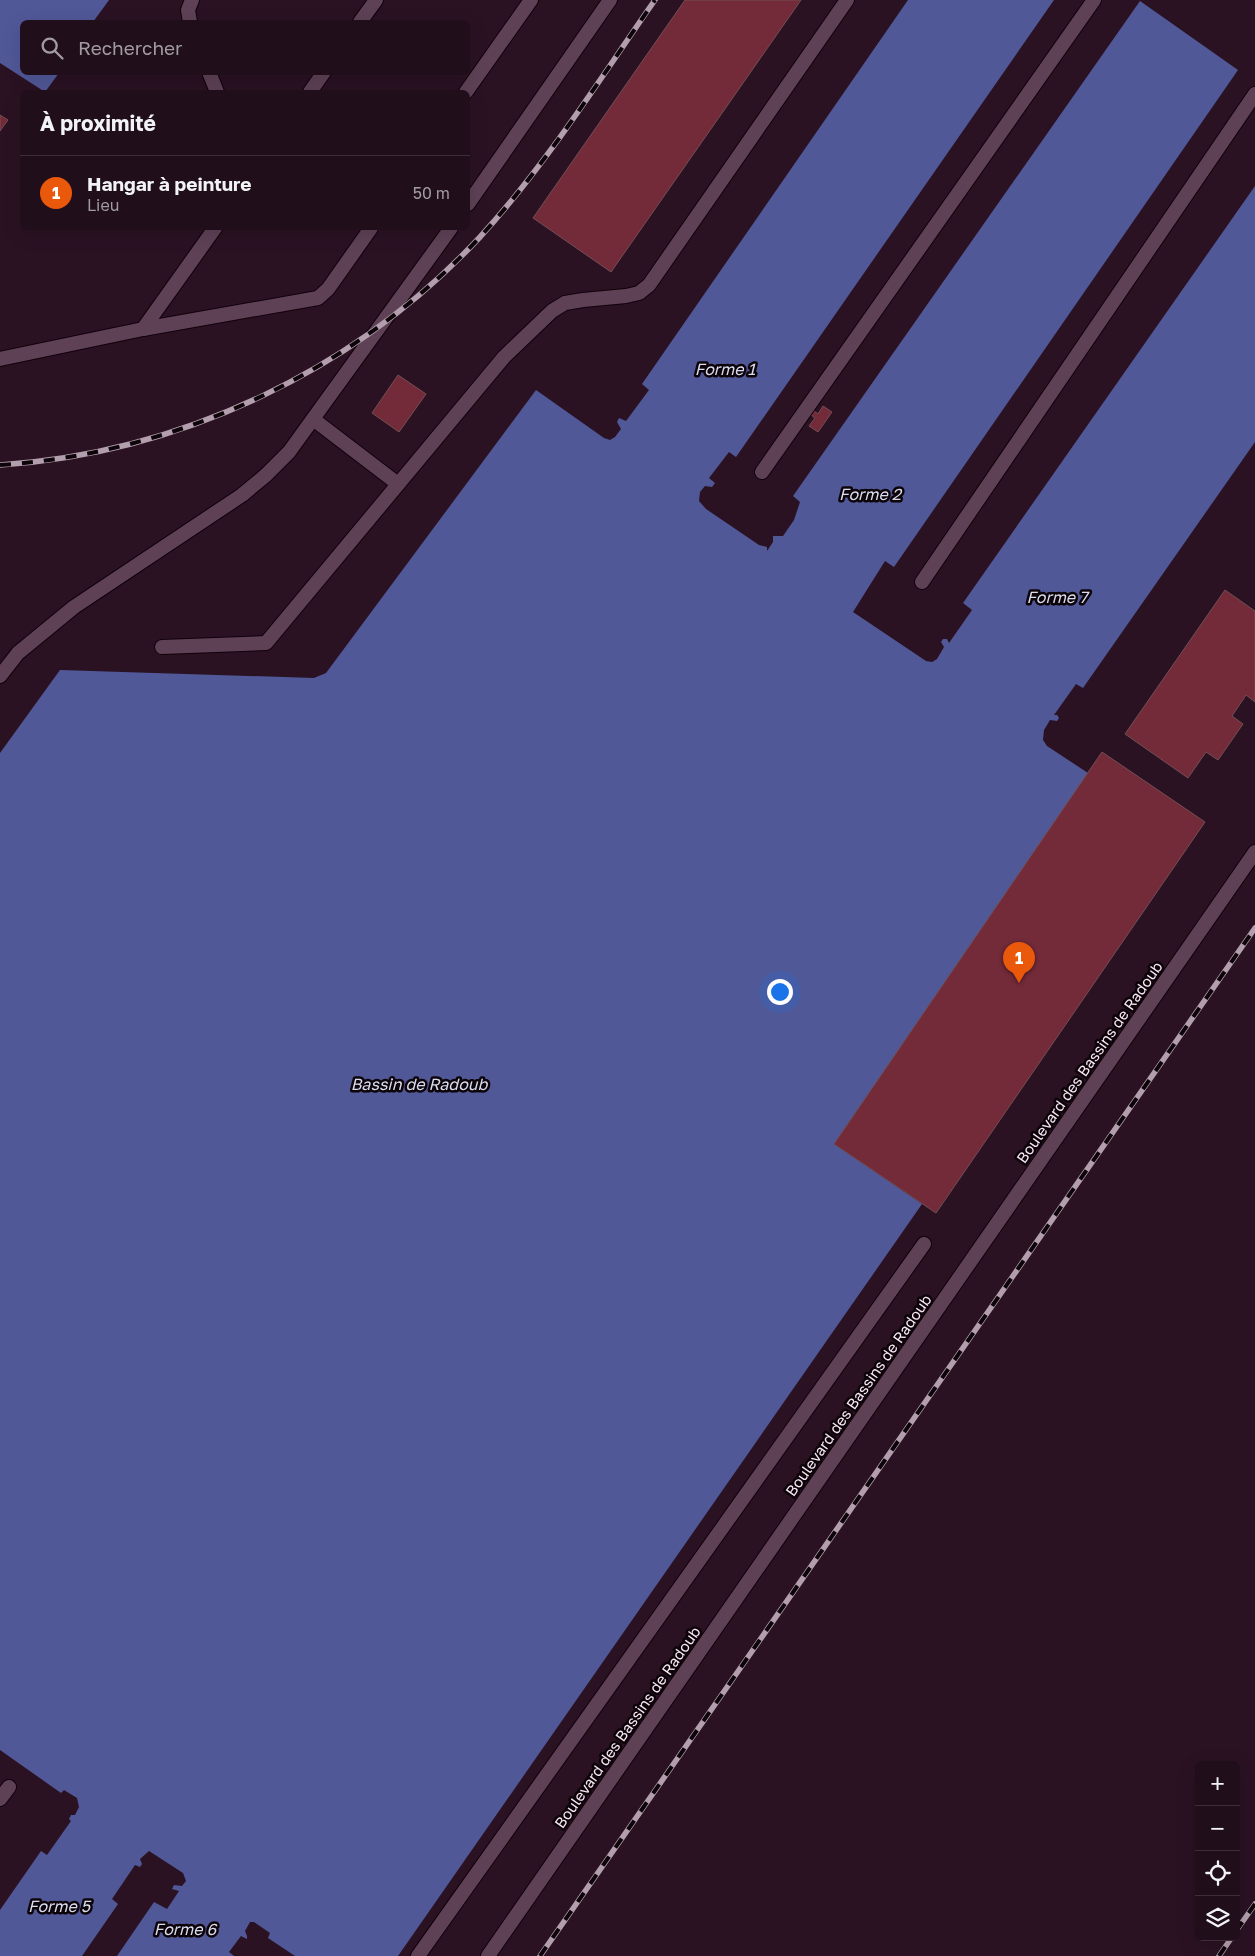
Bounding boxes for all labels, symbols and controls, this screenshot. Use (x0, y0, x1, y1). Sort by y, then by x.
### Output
search box (20, 20, 470, 75)
icon: search (38, 34, 66, 62)
text: Rechercher (78, 36, 183, 59)
text: À proximité (40, 110, 156, 136)
text: Hangar à peinture (87, 172, 251, 195)
text: 1 (52, 183, 60, 203)
text: 50 m (413, 183, 450, 203)
text: Lieu (87, 195, 119, 215)
water label: Forme 1 (695, 359, 755, 379)
water label: Forme 2 (839, 484, 903, 504)
water label: Forme 7 (1026, 587, 1090, 607)
pin: 1 (1003, 942, 1035, 983)
street label: Boulevard des Bassins de Radoub (1012, 958, 1166, 1166)
your location (767, 979, 793, 1005)
water label: Bassin de Radoub (351, 1074, 488, 1094)
street label: Boulevard des Bassins de Radoub (781, 1291, 935, 1499)
street label: Boulevard des Bassins de Radoub (550, 1623, 704, 1831)
map controls (1195, 1761, 1240, 1941)
button: + (1195, 1761, 1240, 1806)
button: − (1195, 1806, 1240, 1851)
button: locate (1195, 1851, 1240, 1896)
water label: Forme 5 (28, 1896, 92, 1916)
button: layers (1195, 1896, 1240, 1941)
water label: Forme 6 (154, 1919, 217, 1939)

